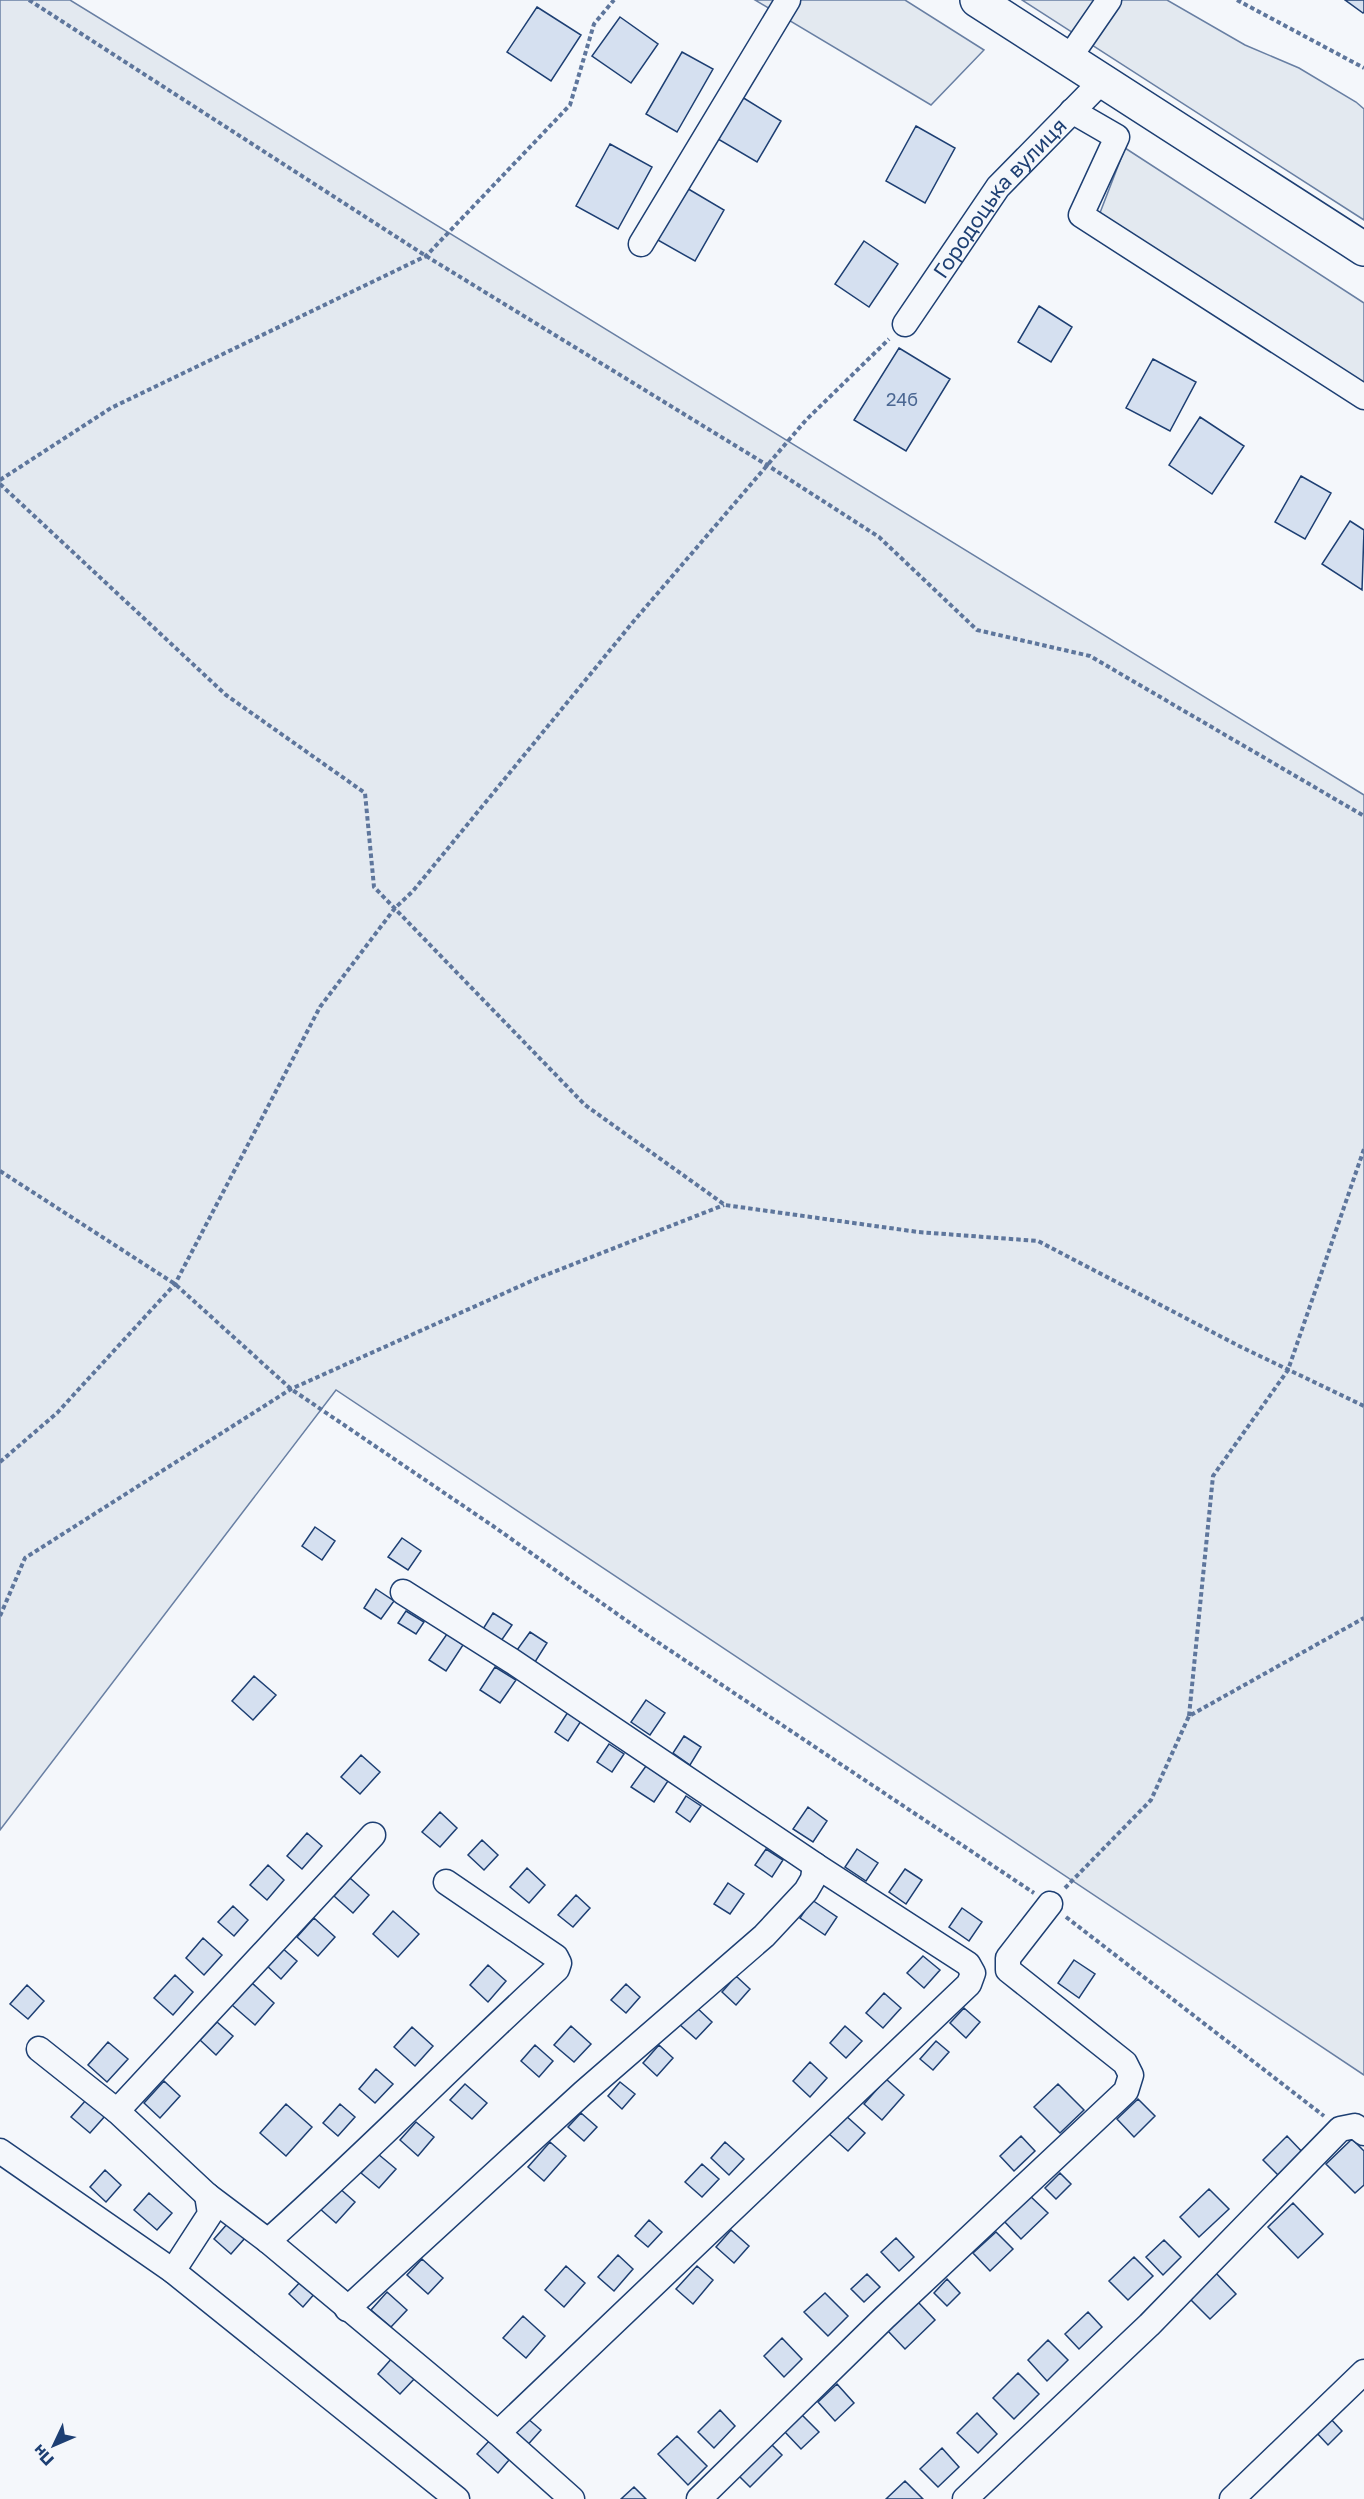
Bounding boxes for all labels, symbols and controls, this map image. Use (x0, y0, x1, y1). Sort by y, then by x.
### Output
street label: Городоцька вулиця (927, 112, 1072, 283)
house number: 24б (886, 388, 918, 410)
north arrow (24, 2415, 84, 2475)
text: Пн (28, 2441, 58, 2470)

